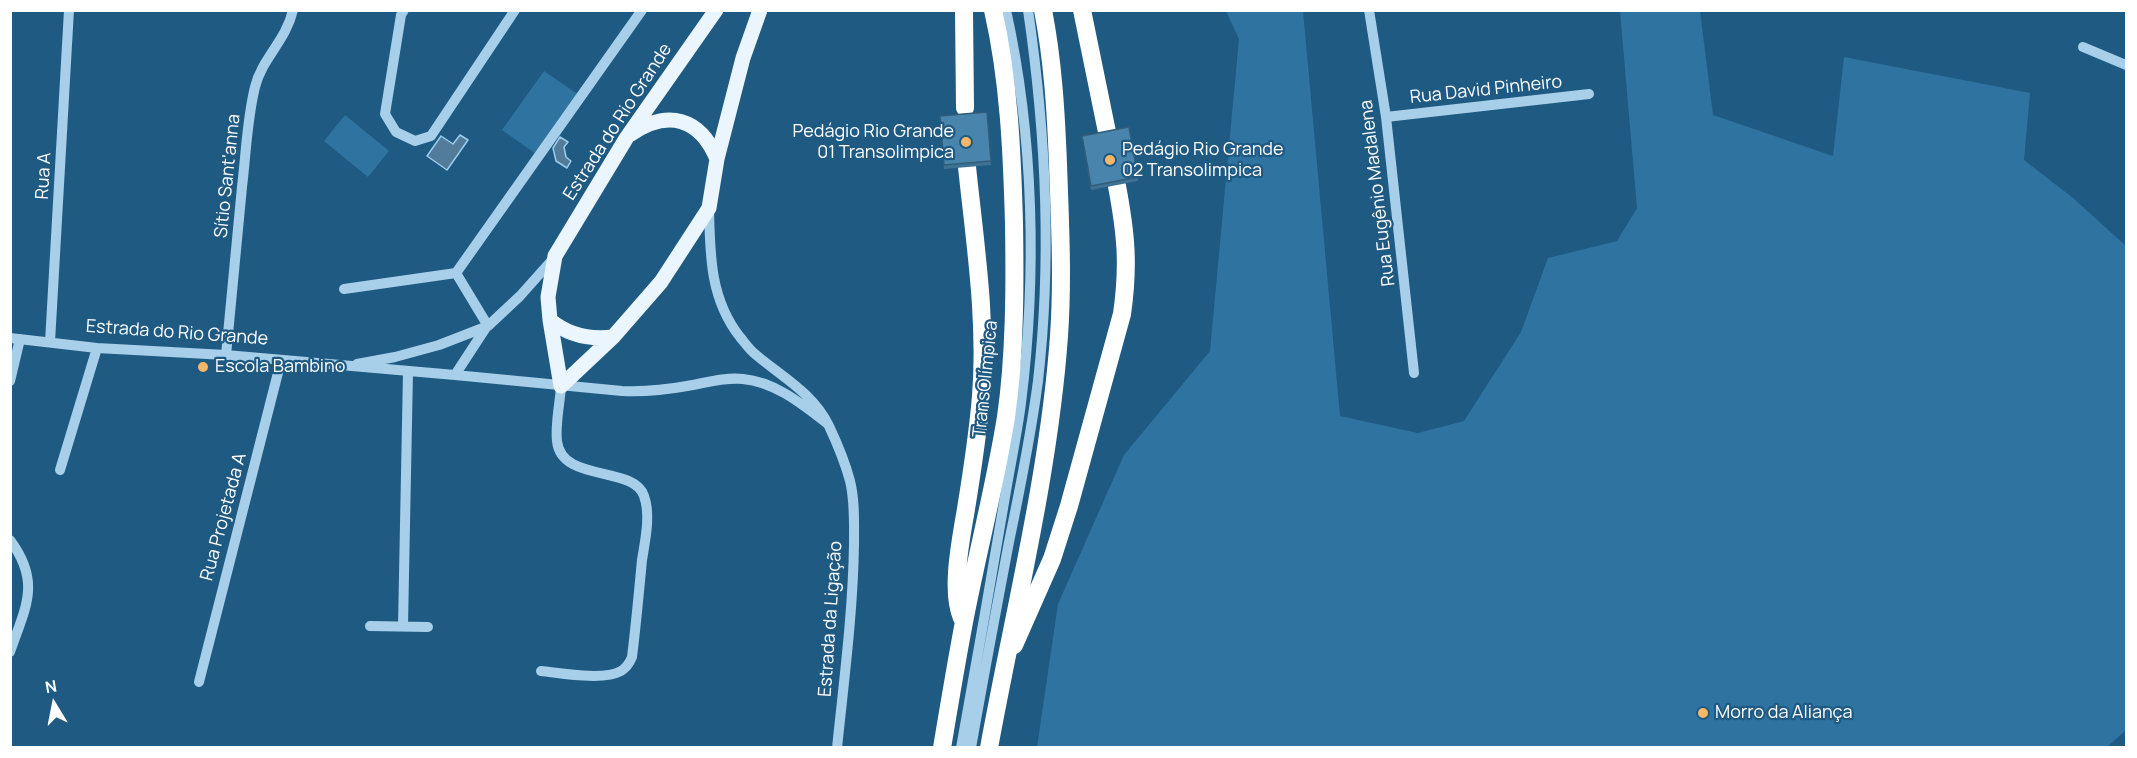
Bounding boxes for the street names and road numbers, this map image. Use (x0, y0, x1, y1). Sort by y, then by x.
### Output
street label: Estrada do Rio Grande (559, 40, 677, 204)
street label: Rua David Pinheiro (1409, 71, 1563, 109)
street label: Rua Eugênio Madalena (1356, 99, 1400, 287)
street label: Sítio Sant'anna (211, 113, 245, 239)
street label: Rua A (32, 152, 56, 200)
street label: Estrada do Rio Grande (85, 316, 269, 350)
street label: TransOlímpica (969, 319, 1003, 439)
street label: Rua Projetada A (197, 451, 251, 583)
street label: Estrada da Ligação (815, 540, 847, 698)

